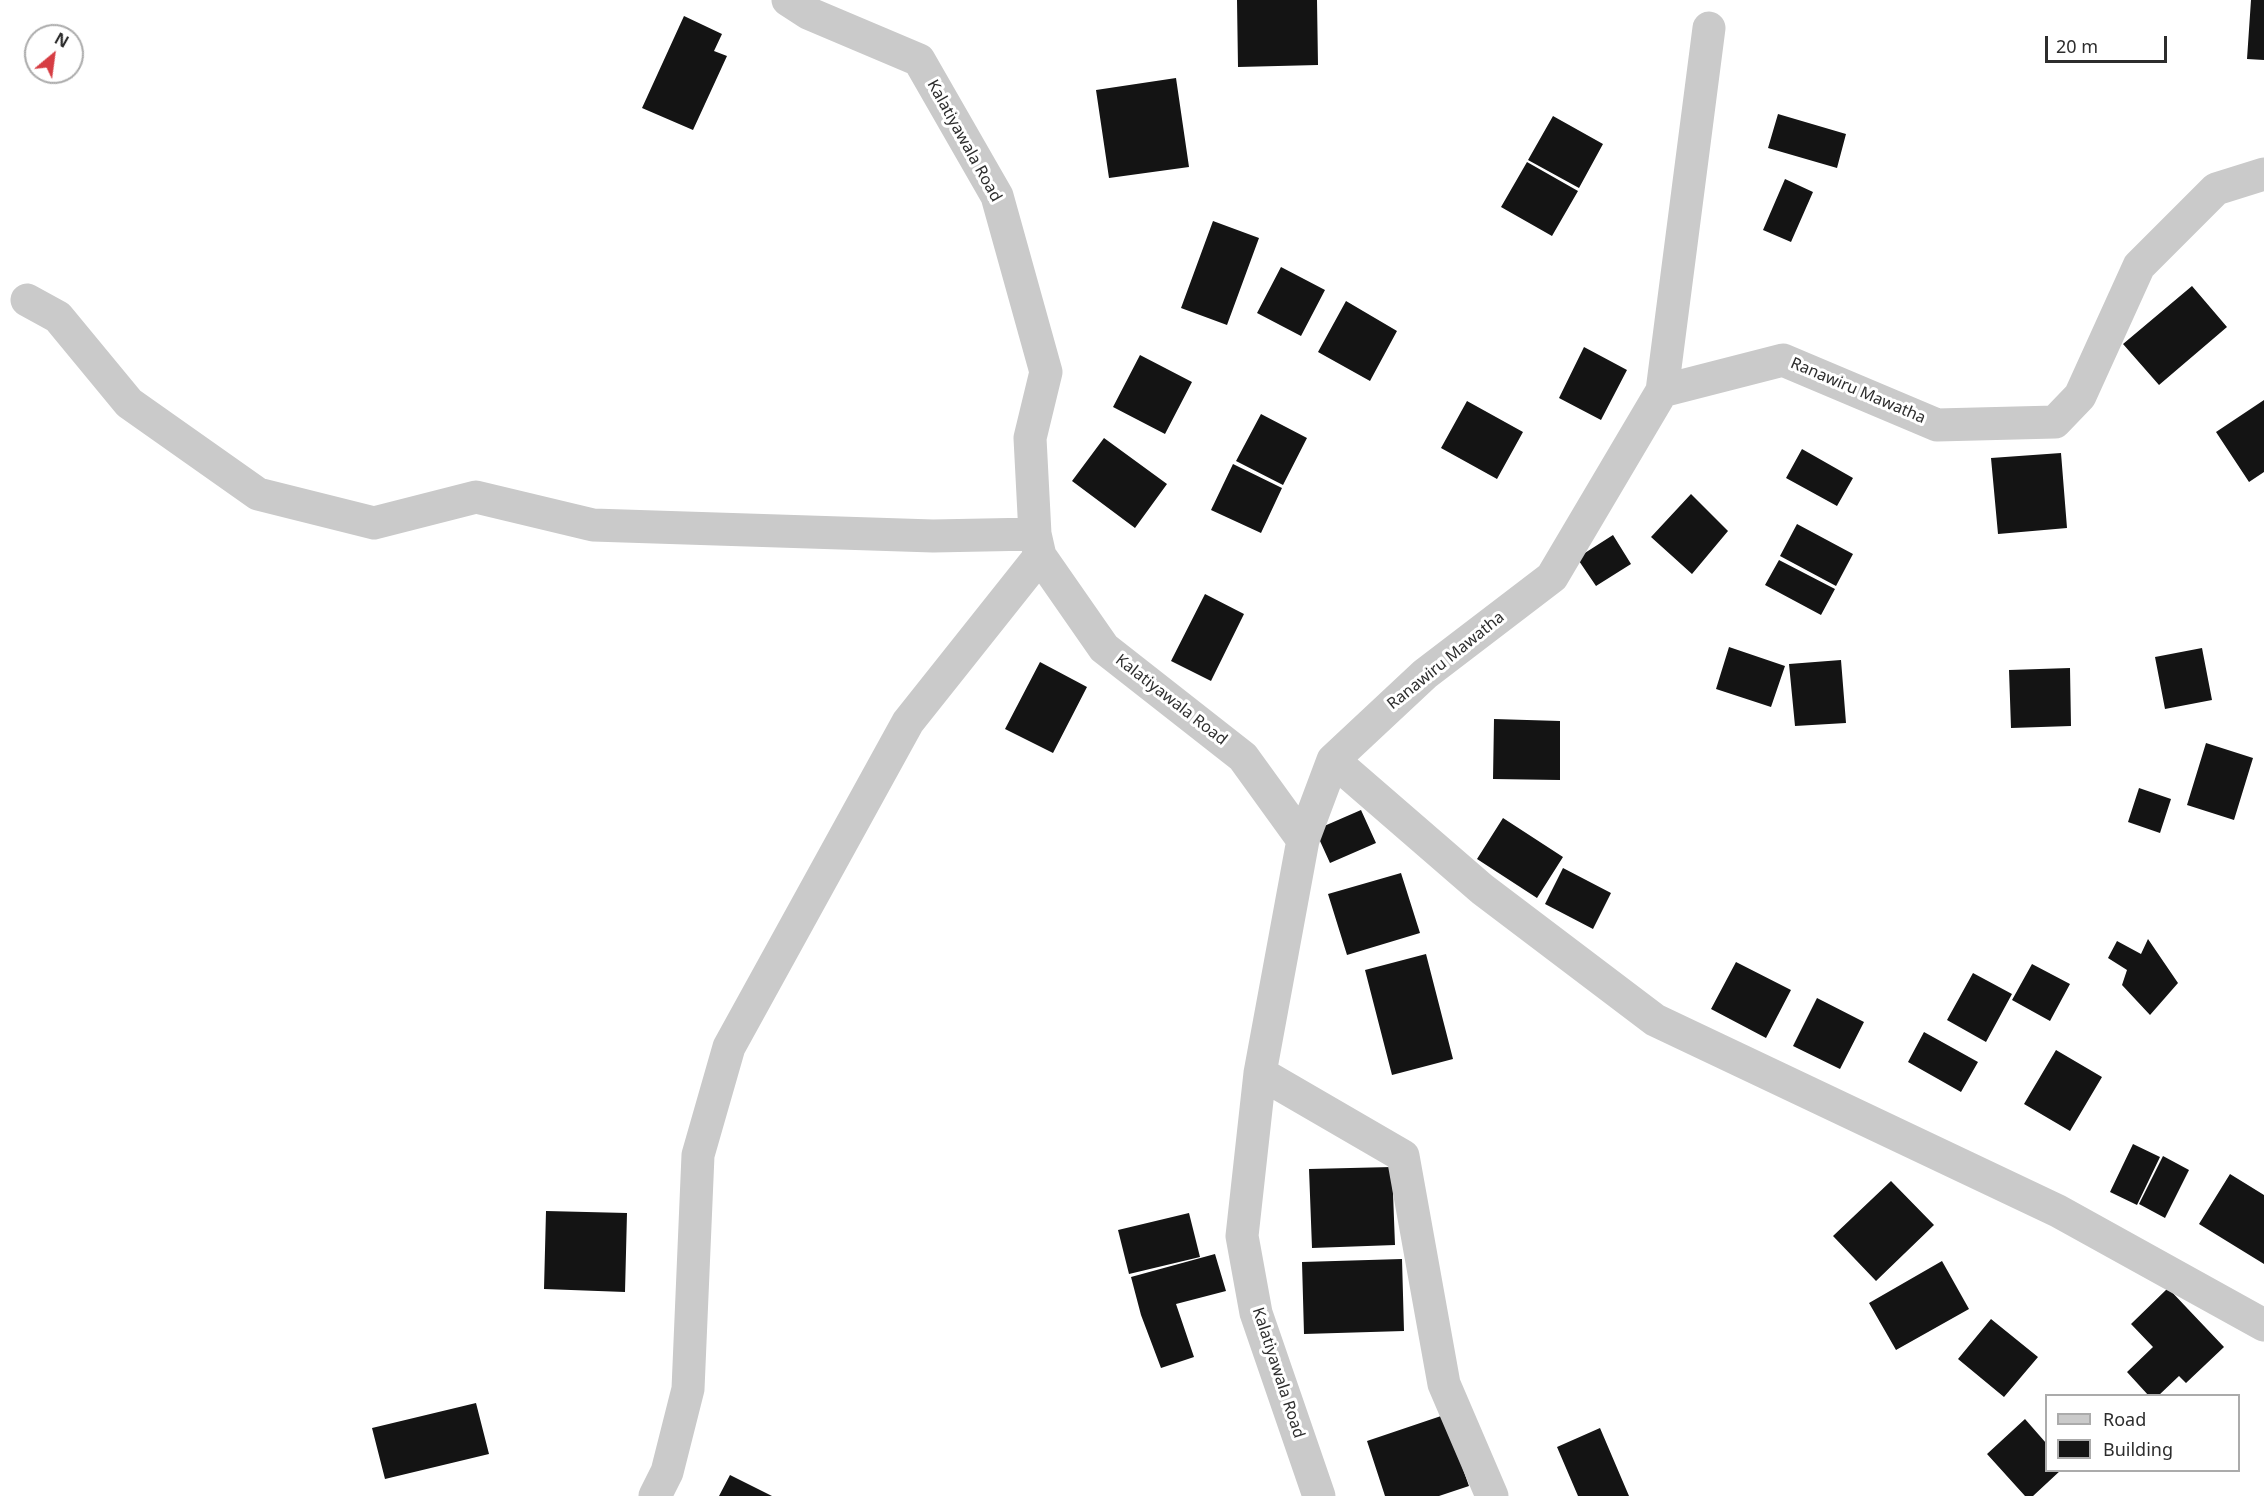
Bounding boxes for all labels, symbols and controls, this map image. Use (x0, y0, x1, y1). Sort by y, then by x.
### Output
north arrow (24, 24, 84, 84)
scale bar (2048, 24, 2170, 62)
text: N (51, 27, 73, 53)
text: 20 m (2056, 34, 2098, 58)
street label: Kalatiyawala Road (923, 77, 1005, 205)
street label: Ranawiru Mawatha (1788, 354, 1928, 428)
street label: Ranawiru Mawatha (1384, 608, 1508, 714)
street label: Kalatiyawala Road (1111, 650, 1231, 750)
street label: Kalatiyawala Road (1248, 1305, 1308, 1441)
legend (2045, 1394, 2240, 1472)
text: Road (2103, 1407, 2146, 1431)
text: Building (2103, 1437, 2173, 1461)

